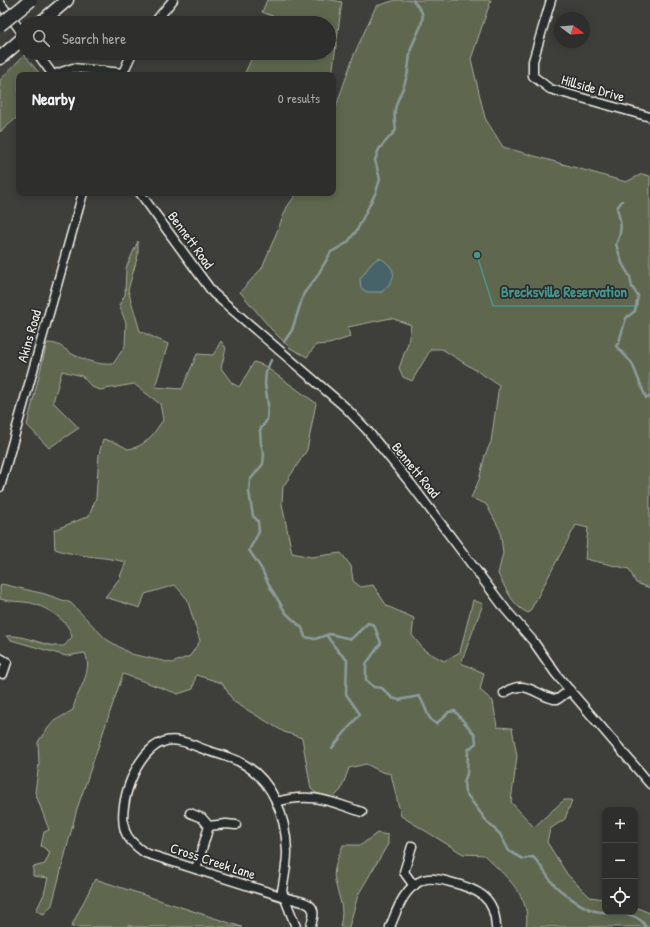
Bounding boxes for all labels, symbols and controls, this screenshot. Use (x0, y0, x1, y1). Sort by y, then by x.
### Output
north arrow (554, 12, 590, 48)
search box (16, 16, 336, 60)
icon: search (30, 27, 52, 49)
text: Search here (62, 28, 126, 49)
street label: Hillside Drive (559, 69, 627, 106)
text: Nearby (32, 87, 75, 110)
text: 0 results (278, 89, 320, 107)
street label: Bennett Road (164, 207, 219, 273)
callout: Brecksville Reservation (493, 279, 635, 306)
text: Brecksville Reservation (501, 281, 627, 302)
street label: Akins Road (12, 307, 45, 364)
street label: Bennett Road (388, 438, 445, 502)
map controls (602, 807, 638, 915)
button: + (602, 807, 638, 843)
street label: Cross Creek Lane (168, 838, 259, 883)
button: − (602, 843, 638, 879)
button: locate (602, 879, 638, 915)

